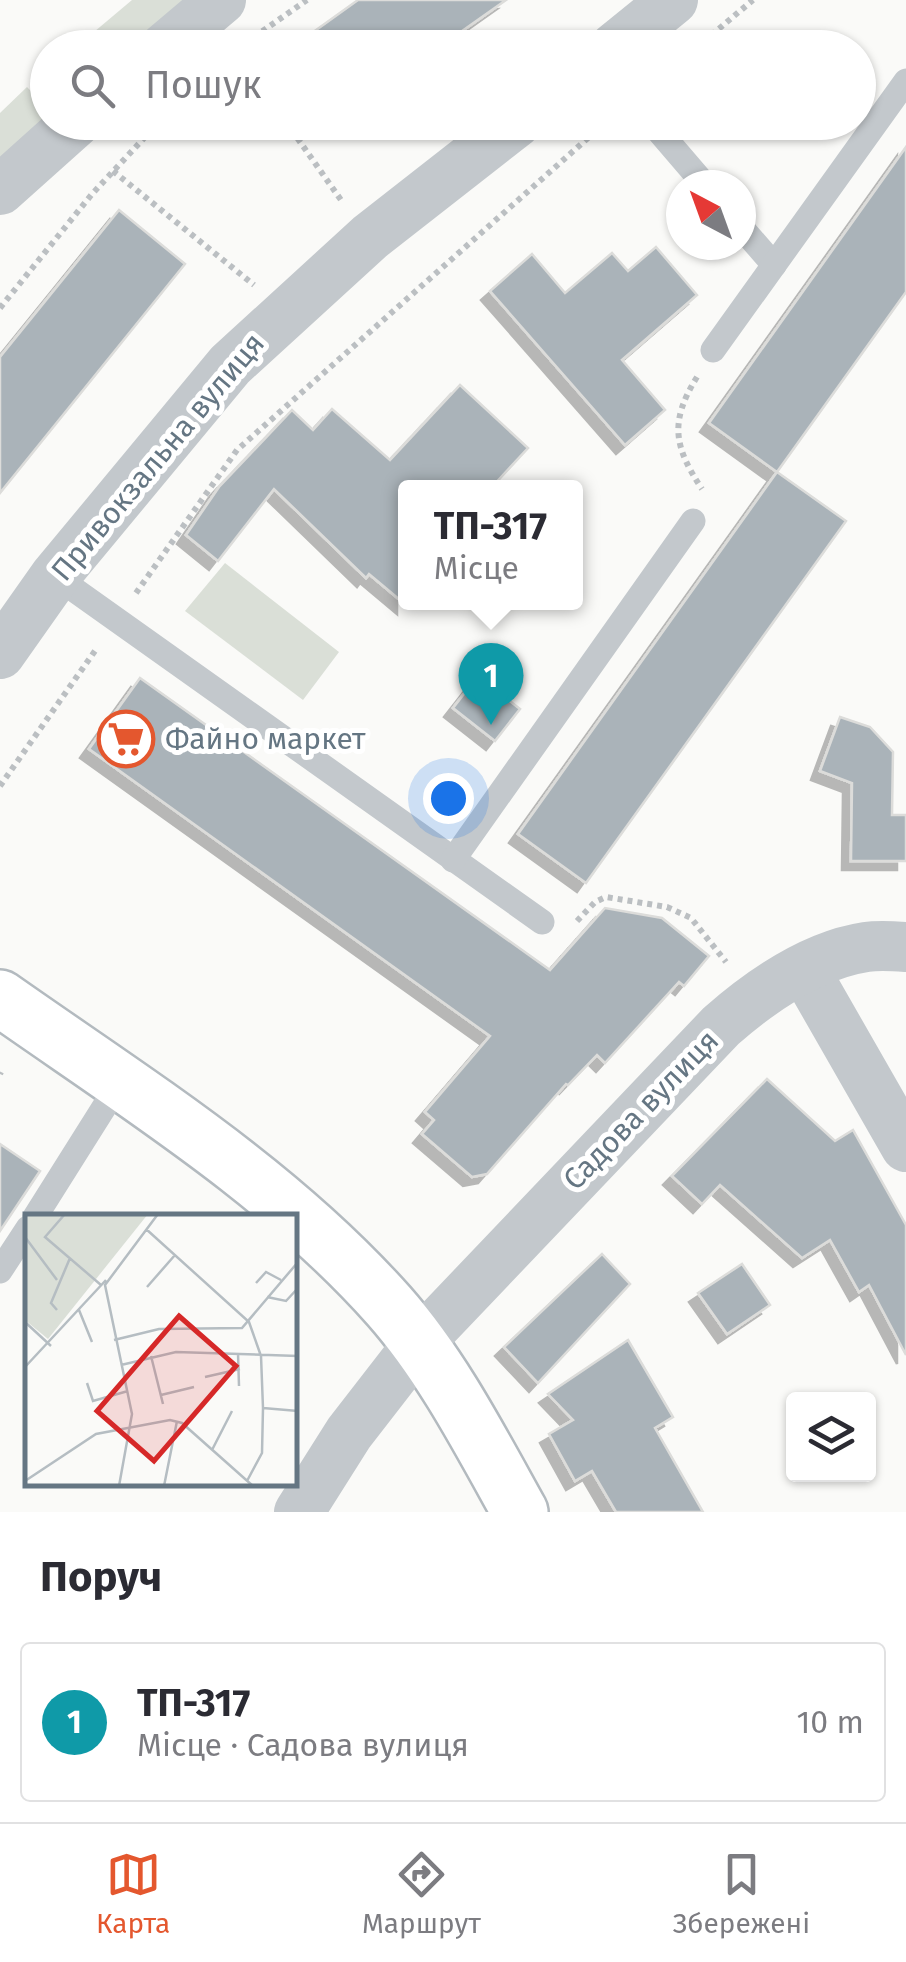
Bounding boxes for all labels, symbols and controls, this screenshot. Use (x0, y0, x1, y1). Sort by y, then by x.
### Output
search box (30, 30, 876, 140)
icon: search (65, 58, 120, 113)
text: Пошук (145, 62, 262, 108)
north arrow (666, 170, 756, 260)
street label: Привокзальна вулиця (44, 326, 272, 588)
popup (398, 480, 583, 610)
text: ТП-317 (434, 503, 547, 549)
text: Місце (434, 549, 519, 587)
pin: 1 (458, 642, 524, 725)
supermarket icon: Файно маркет (96, 709, 156, 769)
place label: Файно маркет (165, 721, 366, 757)
your location (423, 773, 474, 824)
street label: Садова вулиця (556, 1023, 726, 1197)
inset map (25, 1214, 298, 1487)
map controls (786, 1392, 876, 1482)
button: layers (786, 1392, 876, 1482)
text: Поруч (40, 1552, 162, 1602)
text: ТП-317 (137, 1680, 250, 1726)
text: 1 (67, 1703, 82, 1741)
text: 10 m (796, 1703, 864, 1741)
text: Місце · Садова вулиця (137, 1726, 469, 1764)
tab: Карта (96, 1847, 170, 1940)
tab: Маршрут (362, 1847, 481, 1940)
tab: Збережені (673, 1847, 810, 1940)

